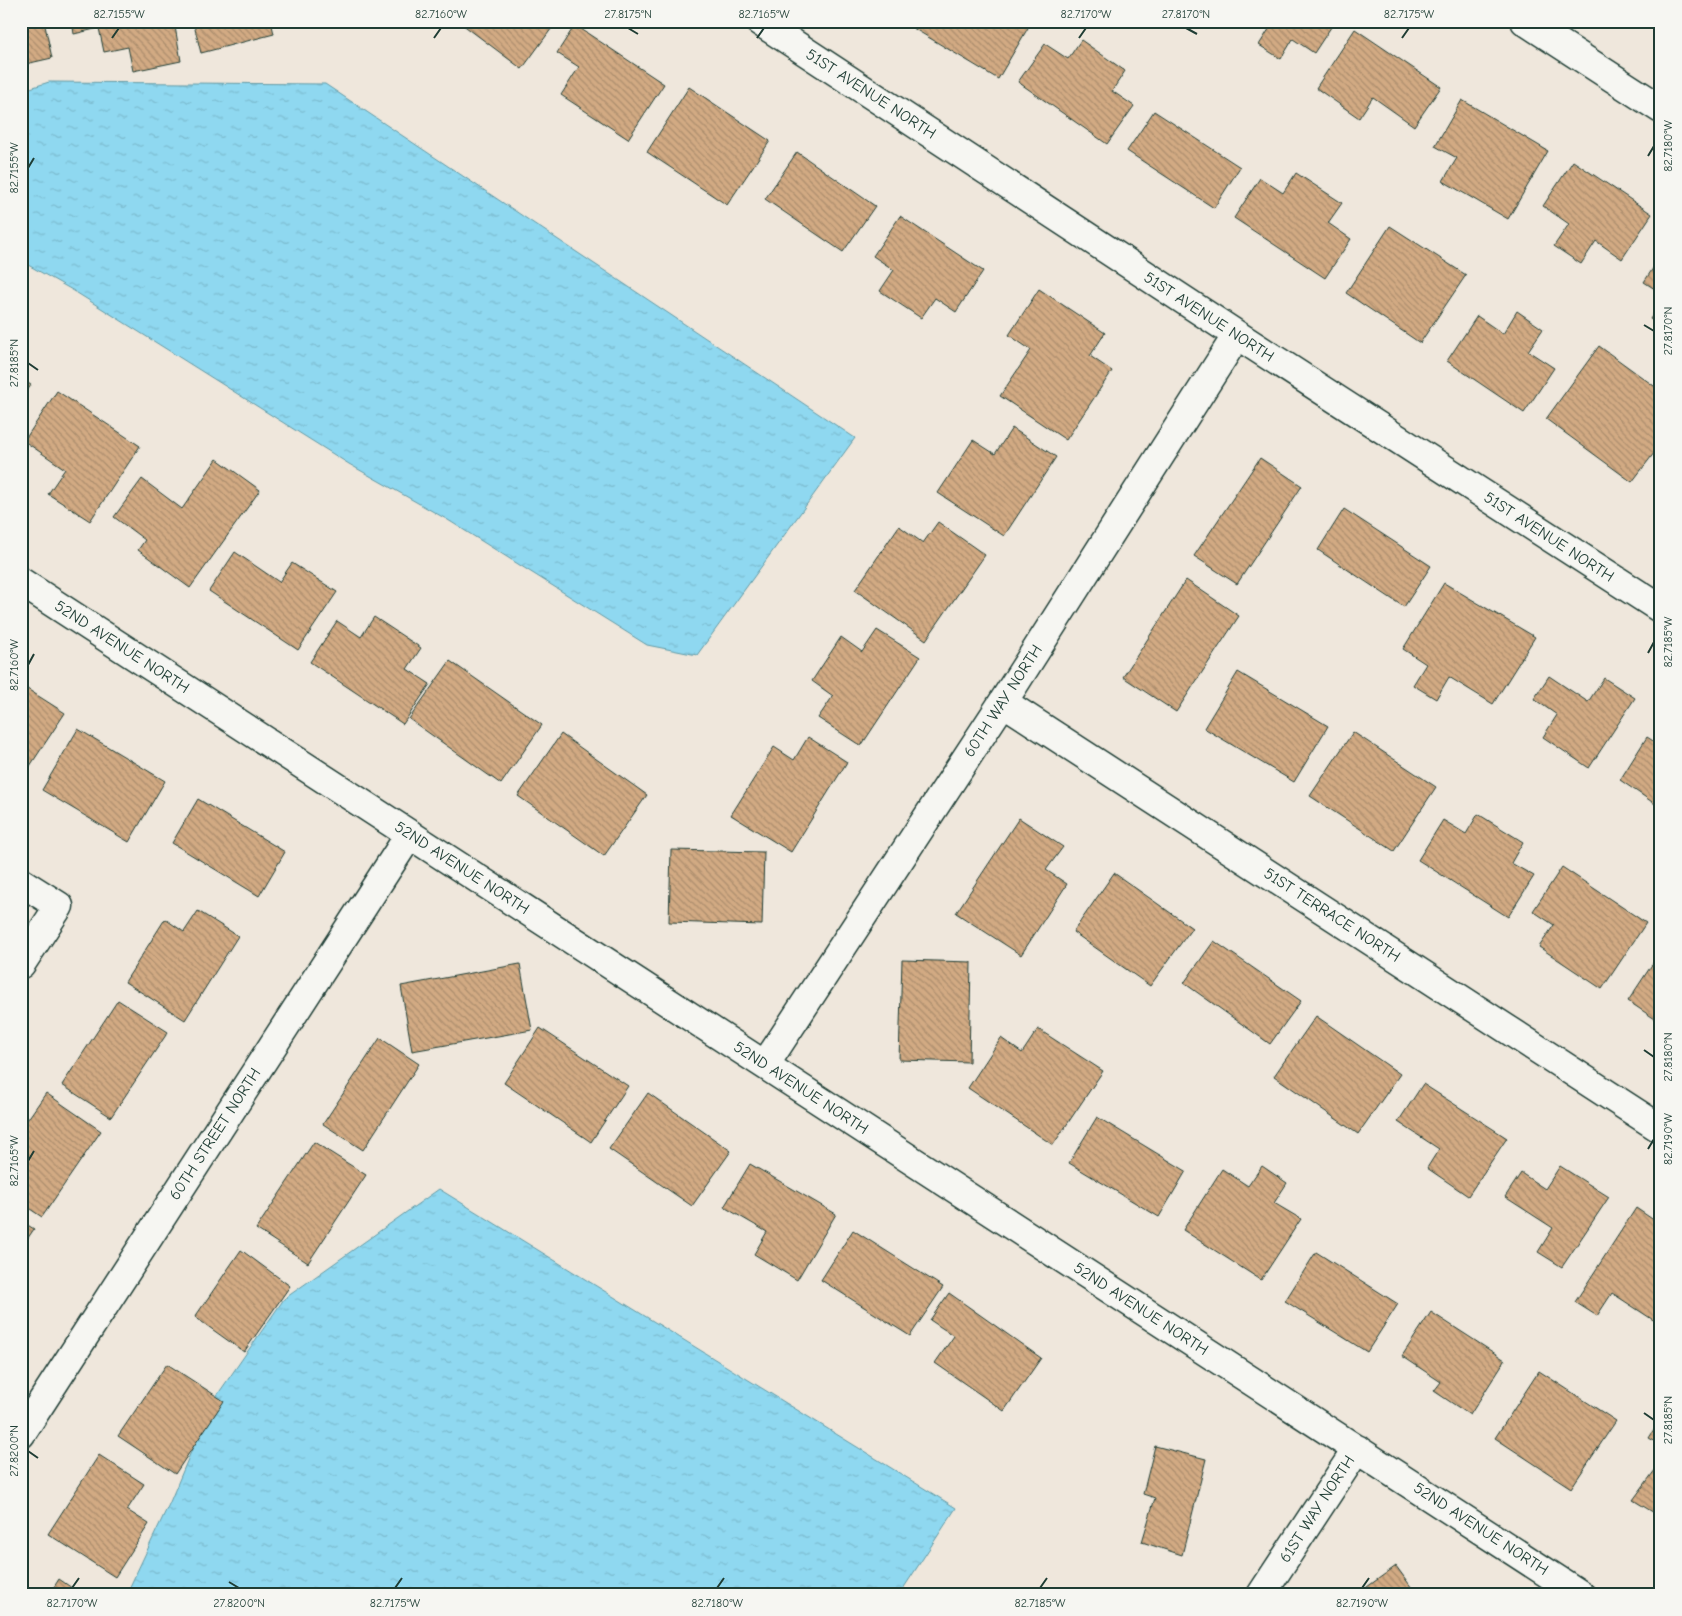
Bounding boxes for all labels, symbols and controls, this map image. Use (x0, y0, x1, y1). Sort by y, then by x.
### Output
text: 82.7155°W (93, 7, 145, 21)
text: 82.7160°W (415, 7, 468, 21)
text: 27.8175°N (604, 7, 652, 21)
text: 82.7165°W (738, 7, 790, 21)
text: 82.7170°W (1060, 7, 1112, 21)
text: 27.8170°N (1162, 7, 1210, 21)
text: 82.7175°W (1384, 7, 1435, 21)
street label: 51ST AVENUE NORTH (803, 45, 939, 143)
text: 82.7180°W (1661, 120, 1675, 172)
text: 82.7155°W (7, 142, 21, 194)
street label: 51ST AVENUE NORTH (1141, 268, 1277, 366)
text: 27.8170°N (1661, 307, 1675, 355)
text: 27.8185°N (7, 339, 21, 387)
street label: 51ST AVENUE NORTH (1481, 488, 1617, 586)
street label: 52ND AVENUE NORTH (51, 597, 193, 697)
text: 82.7185°W (1661, 616, 1675, 667)
text: 82.7160°W (7, 638, 21, 691)
street label: 60TH WAY NORTH (960, 642, 1046, 760)
street label: 52ND AVENUE NORTH (391, 818, 533, 918)
street label: 51ST TERRACE NORTH (1260, 864, 1404, 966)
text: 27.8180°N (1661, 1032, 1675, 1082)
street label: 52ND AVENUE NORTH (730, 1038, 872, 1138)
street label: 60TH STREET NORTH (166, 1065, 264, 1203)
text: 82.7190°W (1661, 1113, 1675, 1165)
text: 82.7165°W (7, 1135, 21, 1187)
street label: 52ND AVENUE NORTH (1070, 1259, 1212, 1359)
text: 27.8185°N (1661, 1396, 1675, 1444)
text: 27.8200°N (7, 1425, 21, 1477)
street label: 61ST WAY NORTH (1276, 1452, 1358, 1566)
street label: 52ND AVENUE NORTH (1410, 1479, 1552, 1579)
text: 82.7170°W (46, 1596, 98, 1610)
text: 27.8200°N (213, 1596, 265, 1610)
text: 82.7175°W (370, 1596, 421, 1610)
text: 82.7180°W (691, 1596, 743, 1610)
text: 82.7185°W (1015, 1596, 1066, 1610)
text: 82.7190°W (1336, 1596, 1388, 1610)

